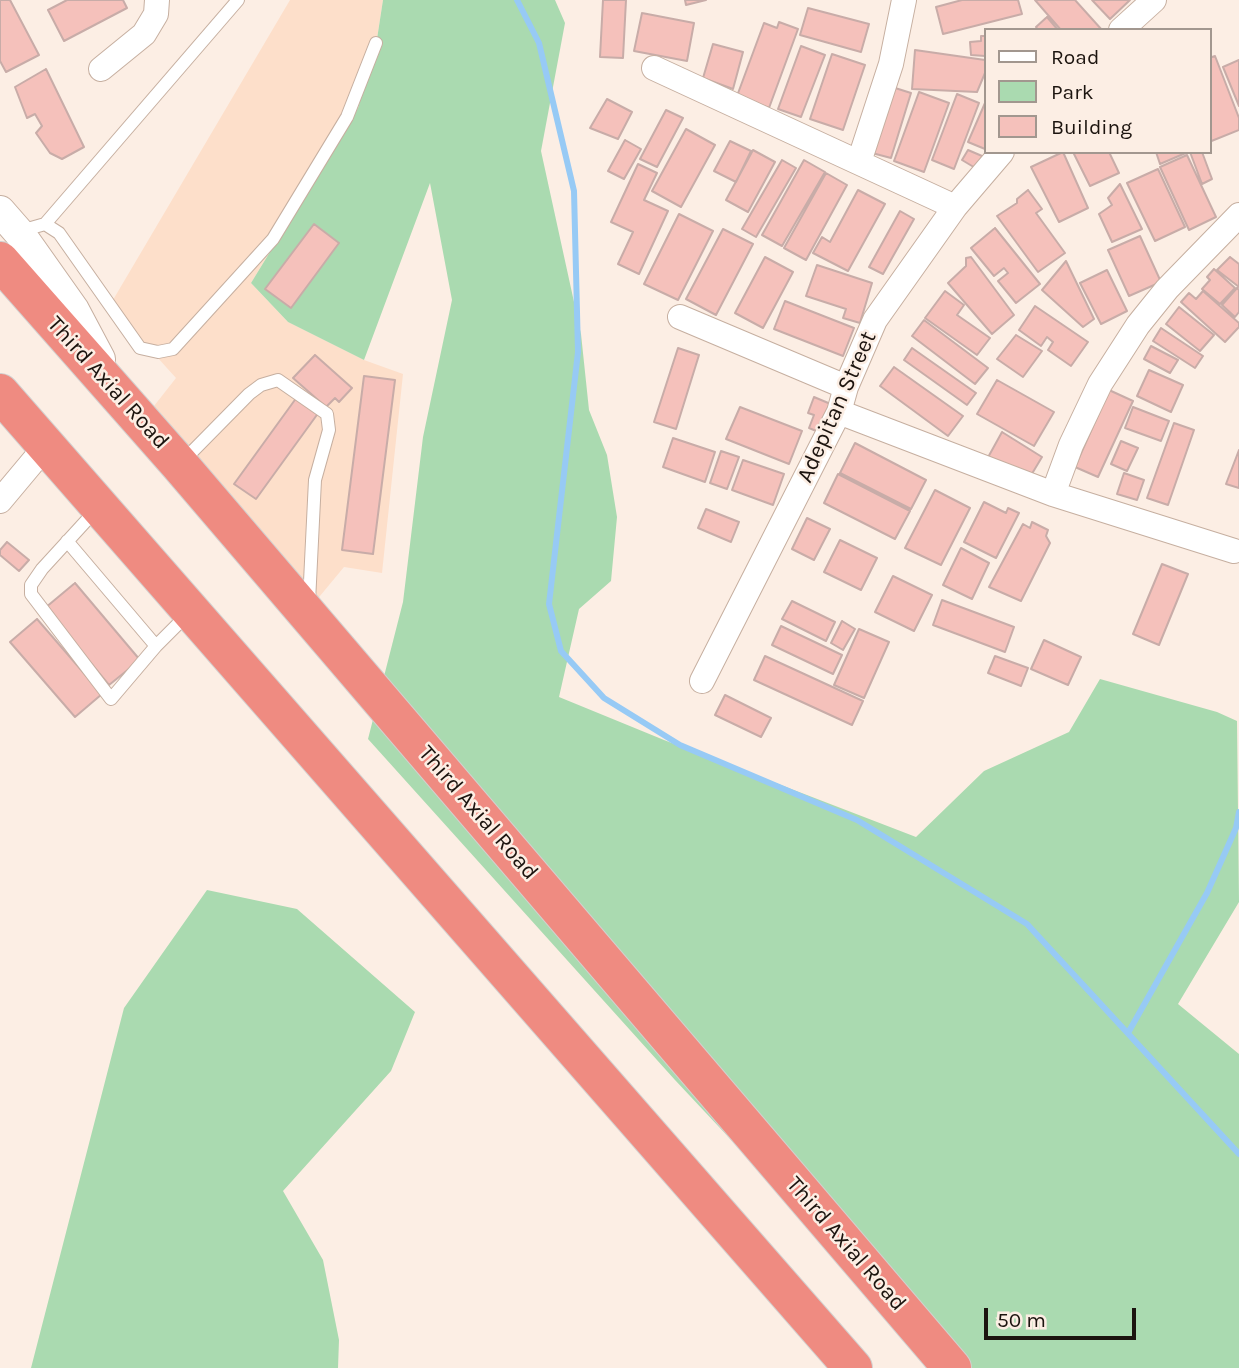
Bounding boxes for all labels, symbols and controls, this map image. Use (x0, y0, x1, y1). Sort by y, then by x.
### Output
legend (984, 28, 1211, 154)
text: Road (1051, 45, 1099, 69)
text: Park (1051, 80, 1094, 104)
text: Building (1051, 115, 1132, 139)
street label: Third Axial Road (41, 311, 175, 455)
street label: Adepitan Street (791, 327, 883, 487)
street label: Third Axial Road (412, 740, 544, 886)
street label: Third Axial Road (780, 1171, 912, 1317)
scale bar (987, 1294, 1139, 1338)
text: 50 m (997, 1308, 1046, 1332)

